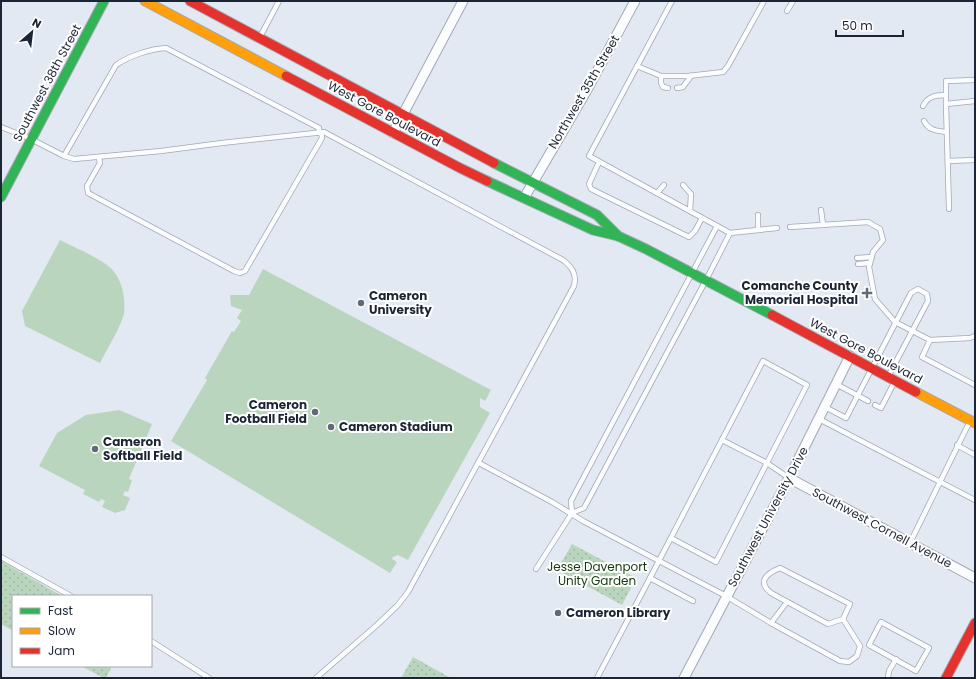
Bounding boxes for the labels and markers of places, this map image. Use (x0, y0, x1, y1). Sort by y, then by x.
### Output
place label: Comanche County Memorial Hospital (742, 277, 858, 308)
place label: Cameron University (369, 287, 432, 318)
marker: Comanche County Memorial Hospital (861, 287, 873, 299)
marker: Cameron University (356, 298, 366, 308)
place label: Cameron Football Field (225, 396, 307, 427)
marker: Cameron Football Field (310, 407, 320, 417)
place label: Cameron Stadium (339, 418, 453, 435)
marker: Cameron Stadium (326, 422, 336, 432)
place label: Cameron Softball Field (103, 433, 182, 464)
marker: Cameron Softball Field (90, 444, 100, 454)
place label: Cameron Library (566, 604, 671, 621)
marker: Cameron Library (553, 608, 563, 618)

